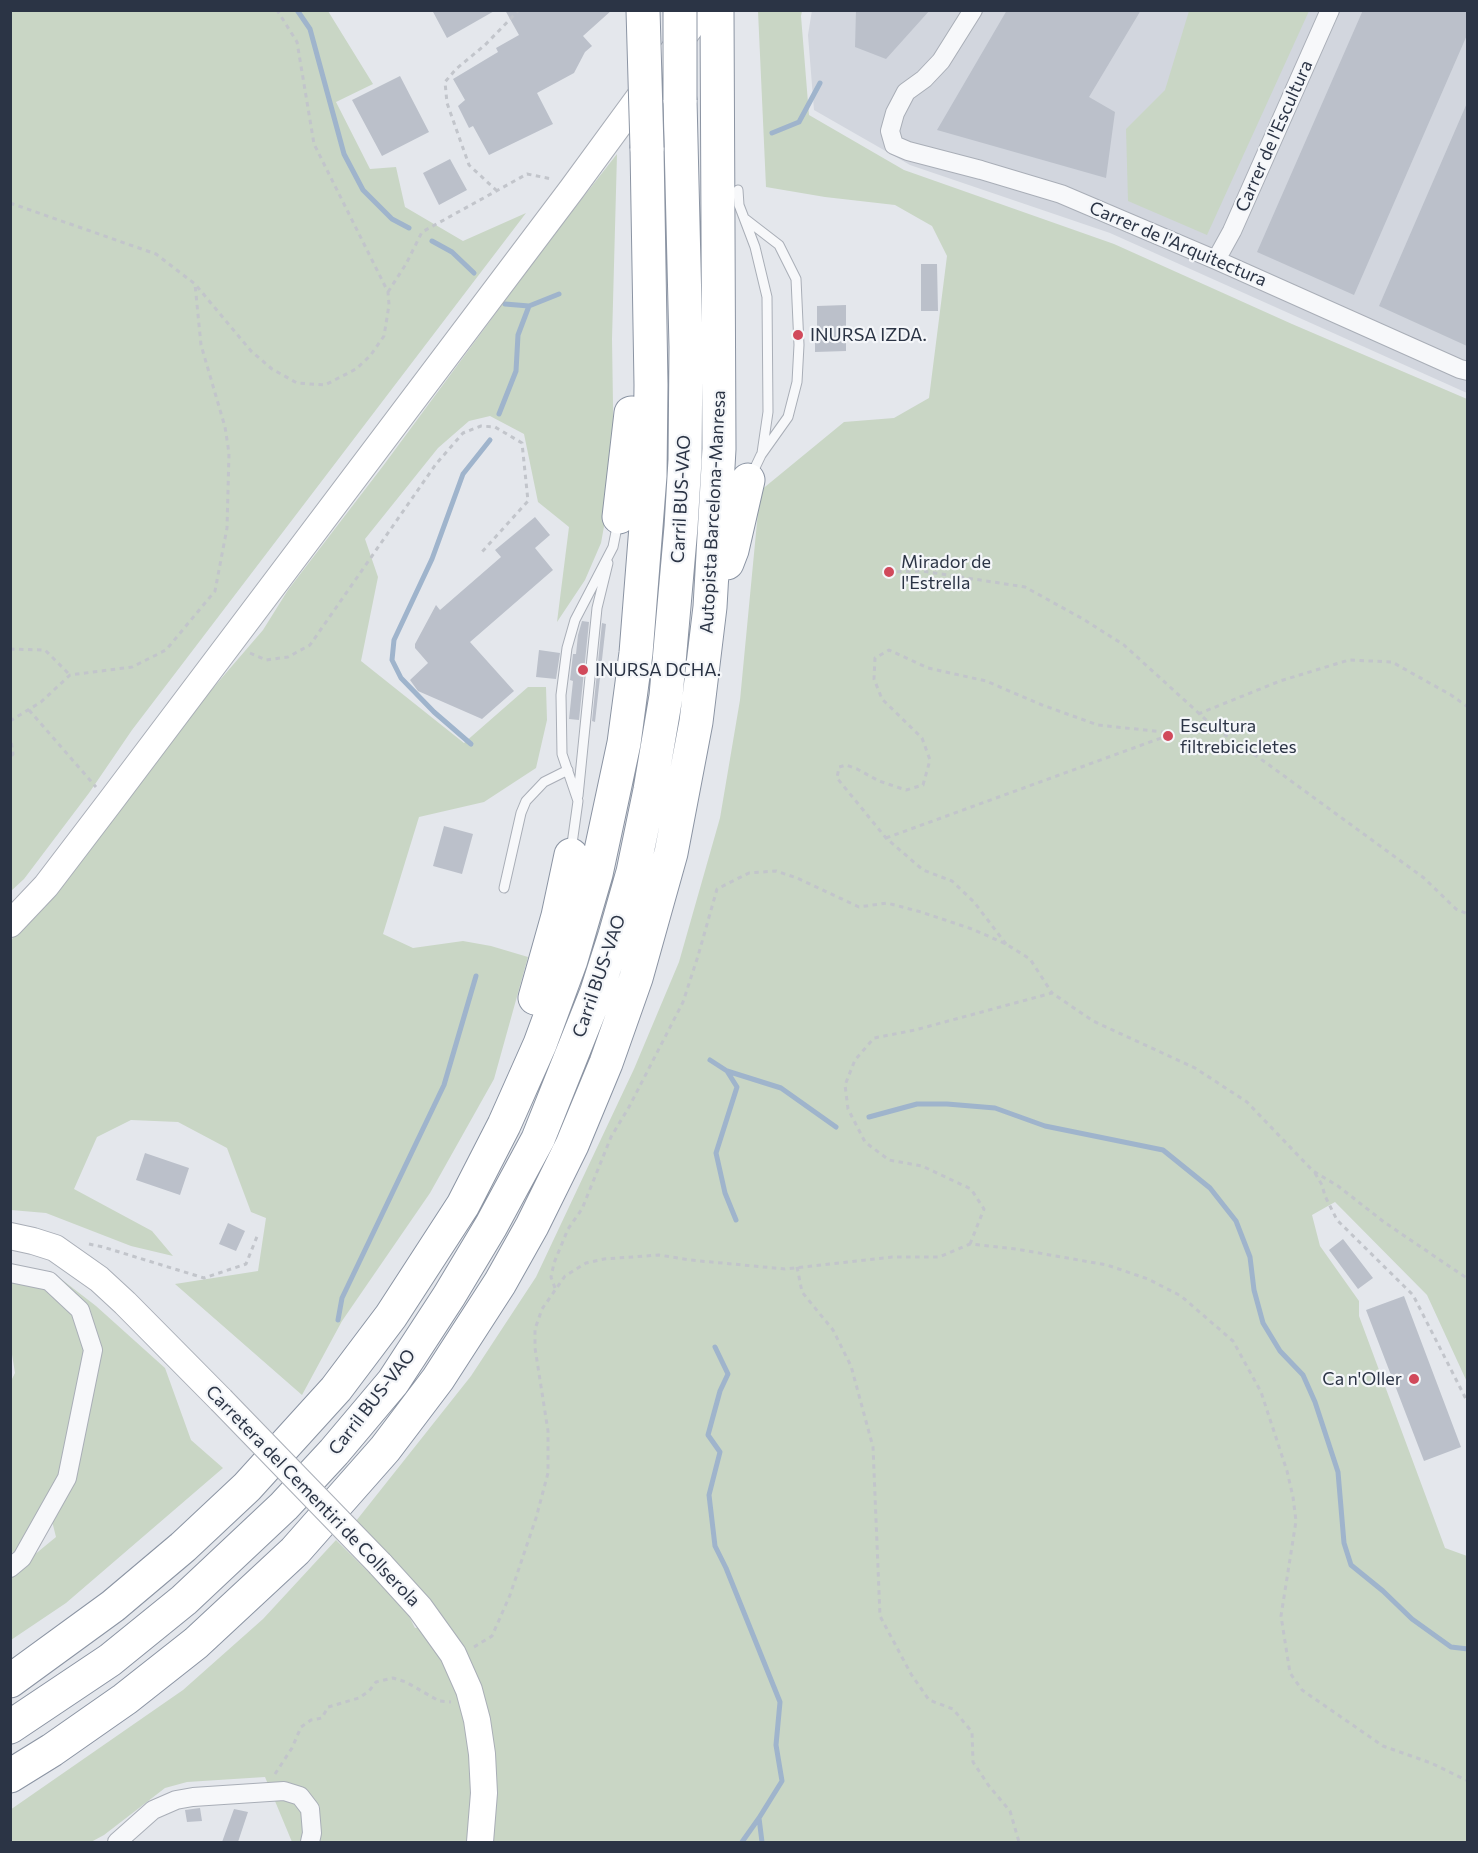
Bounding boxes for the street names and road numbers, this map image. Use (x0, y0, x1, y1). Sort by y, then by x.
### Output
street label: Carrer de l'Escultura (1231, 57, 1317, 215)
street label: Carrer de l'Arquitectura (1086, 197, 1270, 291)
street label: Autopista Barcelona-Manresa (696, 390, 730, 634)
street label: Carril BUS-VAO (667, 434, 695, 564)
street label: Carril BUS-VAO (568, 912, 630, 1040)
street label: Carril BUS-VAO (324, 1345, 420, 1459)
street label: Carretera del Cementiri de Collserola (201, 1381, 425, 1611)

